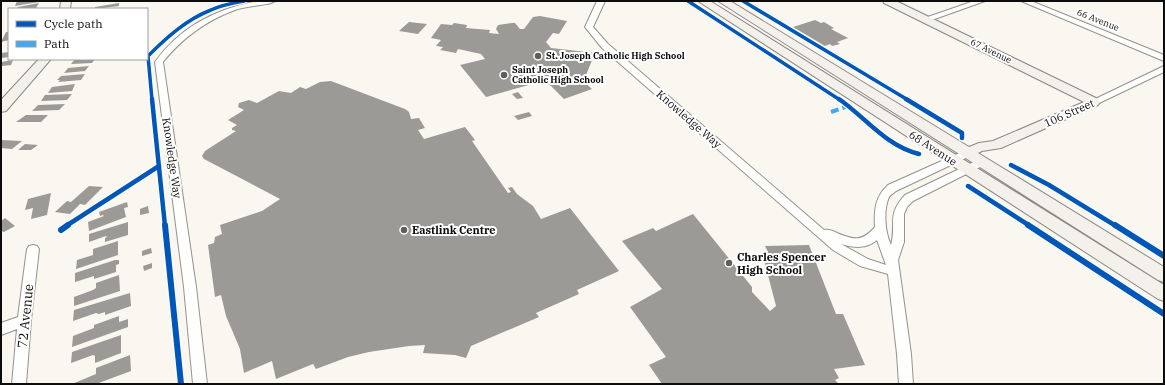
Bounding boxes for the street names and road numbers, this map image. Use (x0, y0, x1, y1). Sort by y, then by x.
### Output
street label: 66 Avenue (1075, 6, 1121, 33)
street label: 67 Avenue (969, 36, 1014, 65)
street label: Knowledge Way (654, 87, 724, 151)
street label: 106 Street (1042, 96, 1096, 130)
street label: Knowledge Way (159, 117, 185, 199)
street label: 68 Avenue (906, 127, 960, 169)
street label: 72 Avenue (14, 283, 37, 349)

